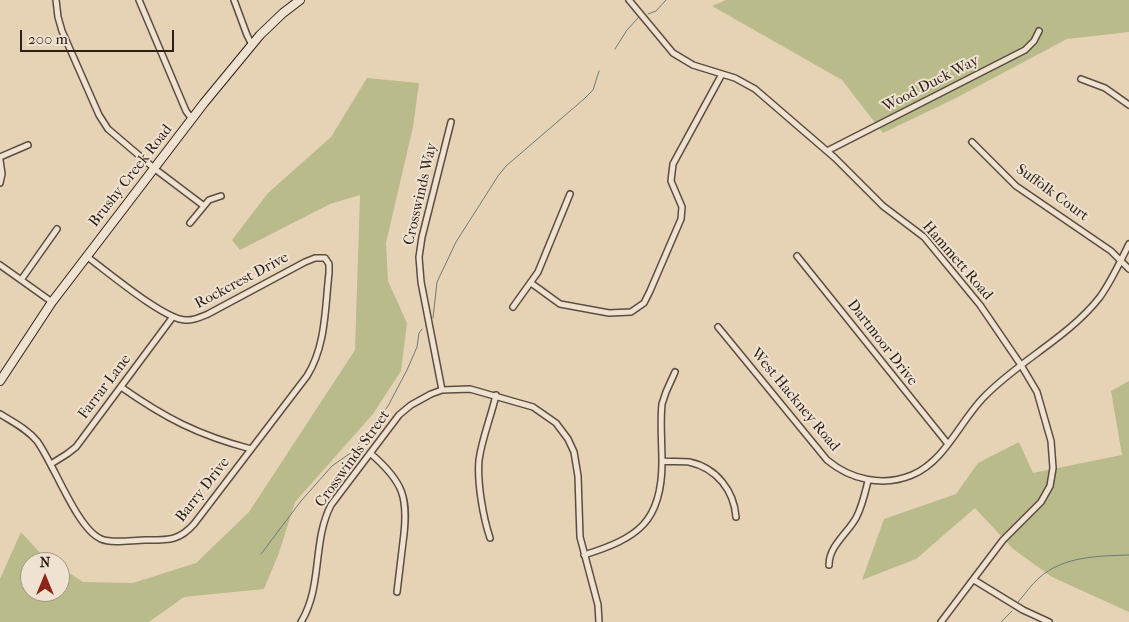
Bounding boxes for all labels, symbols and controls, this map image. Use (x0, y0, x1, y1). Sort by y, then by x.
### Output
scale bar (22, 20, 176, 52)
text: 200 m (28, 30, 68, 48)
street label: Wood Duck Way (880, 52, 982, 116)
street label: Brushy Creek Road (86, 121, 176, 231)
street label: Crosswinds Way (400, 141, 442, 247)
street label: Suffolk Court (1012, 161, 1092, 225)
street label: Hammett Road (918, 218, 996, 304)
street label: Rockcrest Drive (192, 249, 292, 313)
street label: Dartmoor Drive (843, 297, 921, 389)
street label: West Hackney Road (747, 345, 843, 455)
street label: Farrar Lane (75, 351, 135, 423)
street label: Crosswinds Street (312, 407, 394, 511)
street label: Barry Drive (172, 454, 234, 526)
north arrow (20, 552, 70, 602)
text: N (40, 554, 50, 571)

